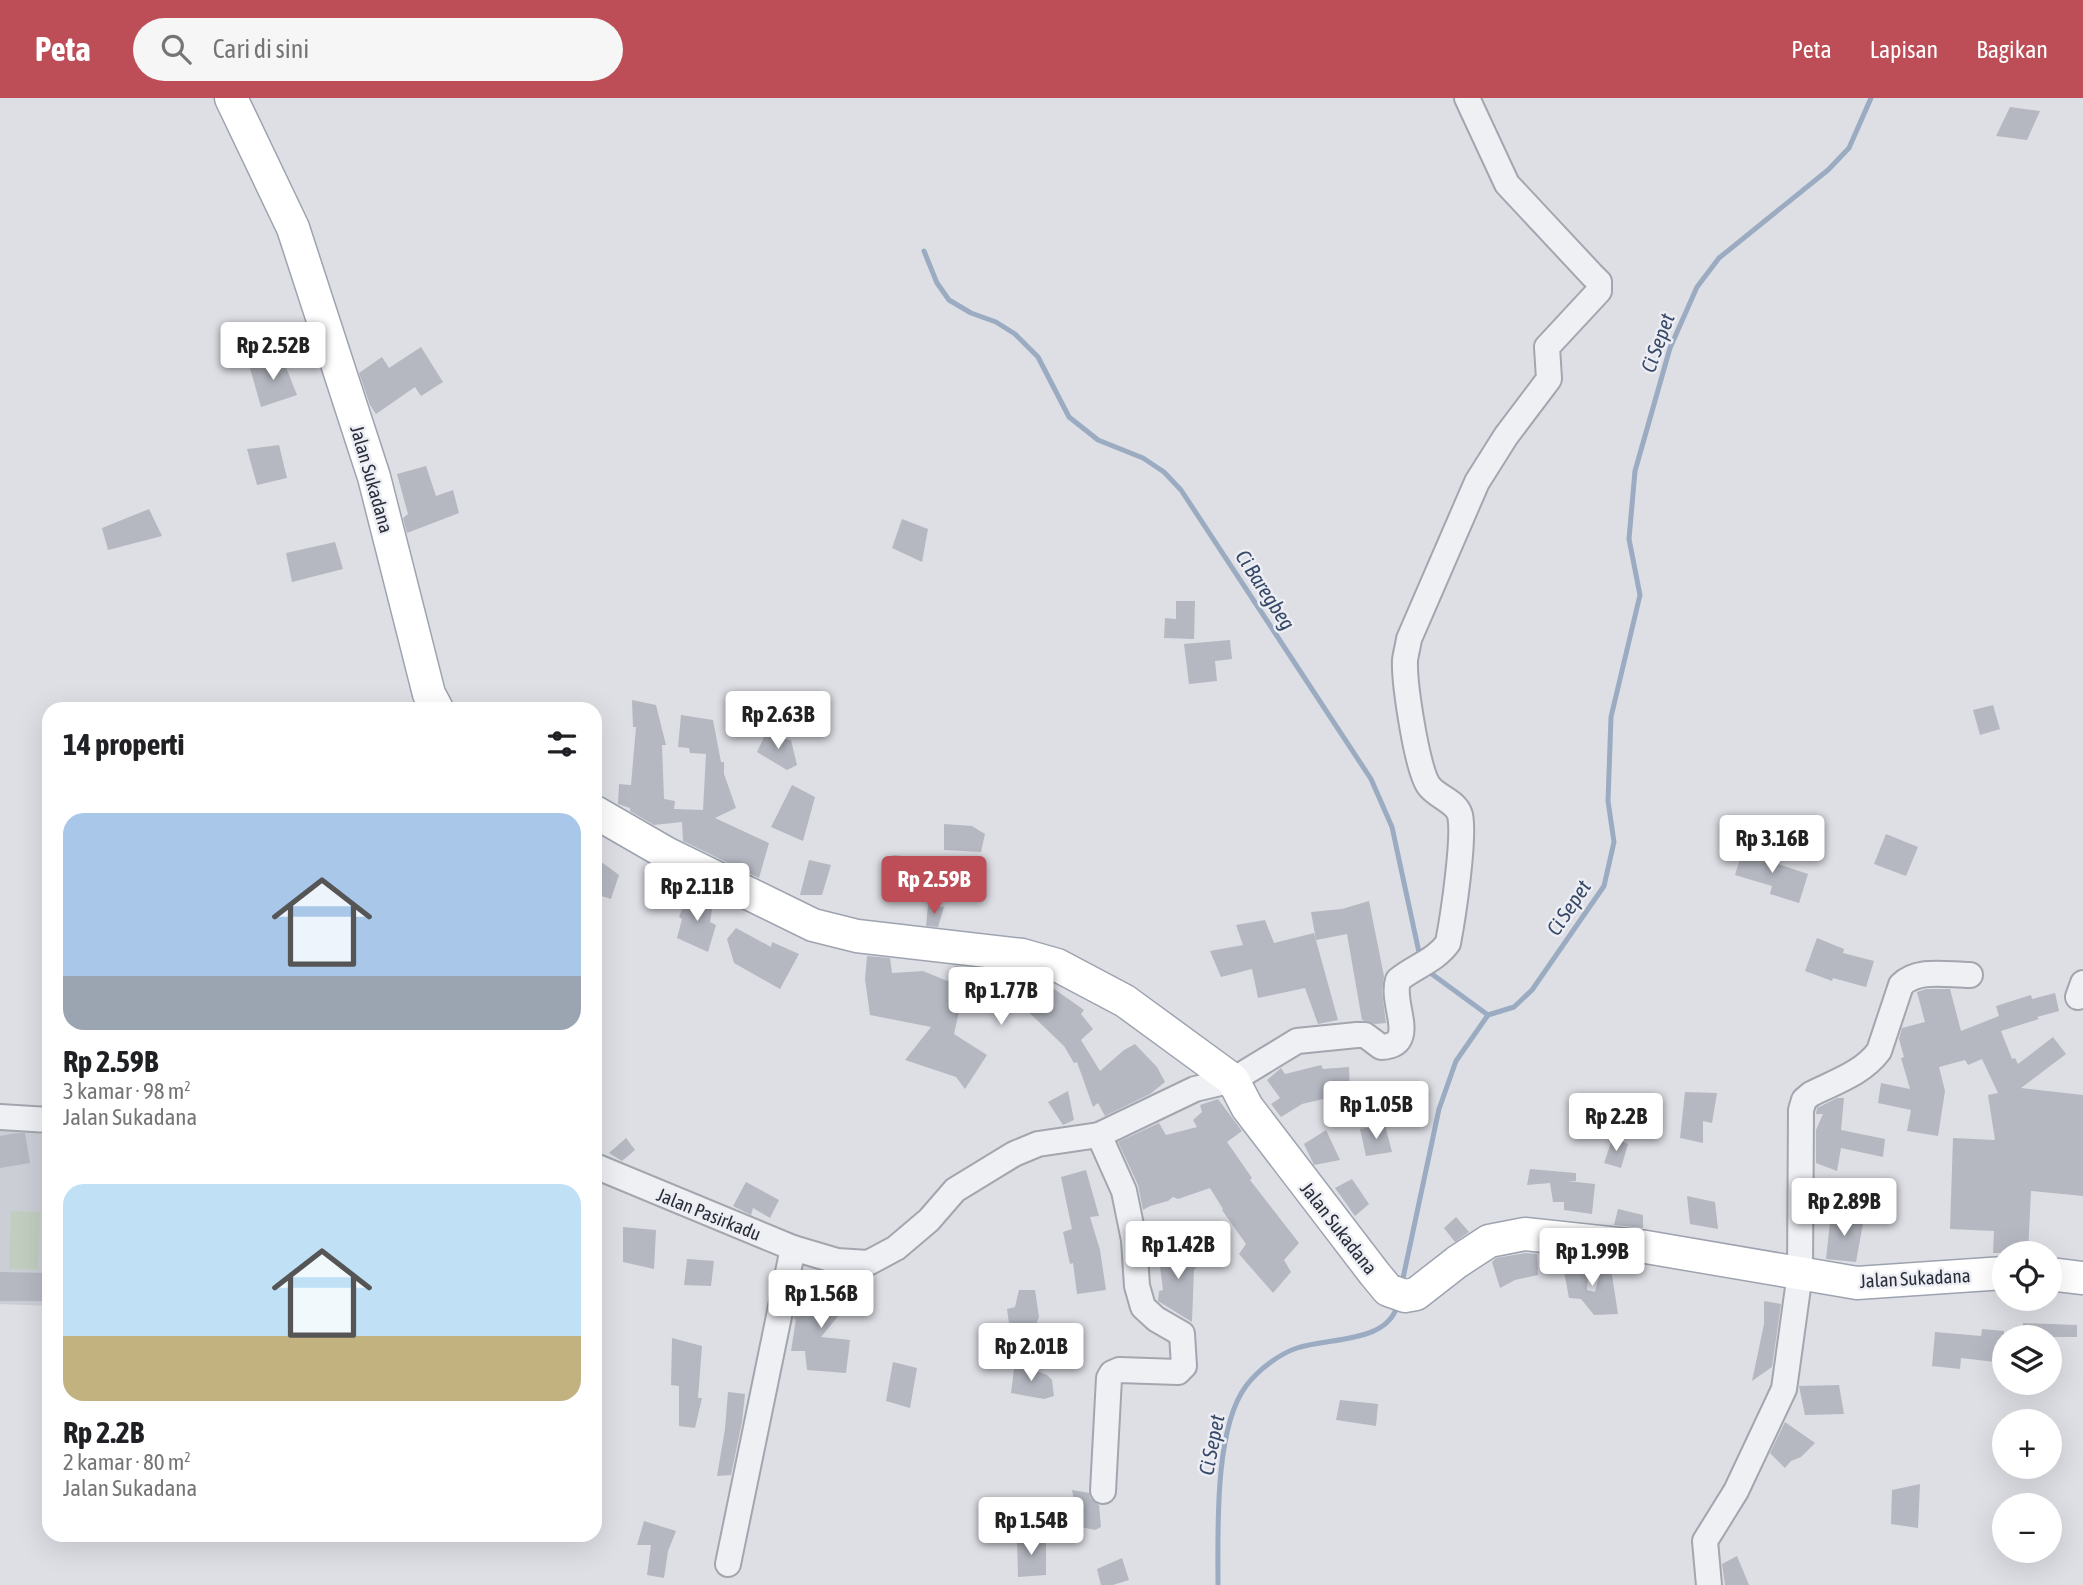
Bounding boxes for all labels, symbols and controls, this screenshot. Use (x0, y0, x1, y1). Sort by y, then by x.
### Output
search box (133, 18, 623, 81)
text: Peta (35, 30, 91, 68)
icon: search (157, 30, 195, 68)
text: Cari di sini (213, 34, 309, 64)
text: Peta (1791, 36, 1832, 63)
text: Lapisan (1870, 36, 1938, 63)
text: Bagikan (1976, 36, 2048, 63)
water label: Ci Sepet (1635, 310, 1679, 375)
pin: Rp 2.52B (201, 322, 345, 382)
text: Rp 2.52B (237, 332, 309, 358)
street label: Jalan Sukadana (346, 423, 398, 535)
water label: Ci Baregbeg (1231, 545, 1301, 634)
pin: Rp 2.63B (706, 692, 850, 751)
text: Rp 2.63B (742, 701, 814, 727)
icon: filters (543, 725, 581, 763)
text: 14 properti (63, 727, 184, 761)
pin: Rp 3.16B (1700, 816, 1844, 875)
text: Rp 3.16B (1736, 825, 1808, 851)
pin: Rp 2.59B (862, 856, 1006, 916)
icon: home (259, 859, 385, 985)
pin: Rp 2.11B (625, 864, 769, 923)
text: Rp 2.59B (898, 866, 970, 892)
text: Rp 2.11B (661, 873, 733, 899)
water label: Ci Sepet (1541, 875, 1595, 939)
pin: Rp 1.77B (929, 968, 1073, 1027)
text: Rp 1.77B (965, 977, 1037, 1003)
text: Rp 2.59B (63, 1044, 158, 1078)
text: 3 kamar · 98 m² (63, 1078, 191, 1104)
pin: Rp 1.05B (1304, 1082, 1448, 1141)
text: Rp 1.05B (1340, 1091, 1412, 1117)
pin: Rp 2.2B (1551, 1094, 1681, 1153)
text: Rp 2.2B (1585, 1103, 1647, 1129)
text: Jalan Sukadana (63, 1104, 197, 1130)
street label: Jalan Sukadana (1296, 1178, 1382, 1278)
pin: Rp 2.89B (1772, 1178, 1916, 1238)
street label: Jalan Pasirkadu (654, 1183, 764, 1245)
text: Rp 2.89B (1808, 1188, 1880, 1214)
pin: Rp 1.42B (1106, 1222, 1250, 1281)
pin: Rp 1.99B (1520, 1228, 1664, 1288)
icon: home (259, 1230, 385, 1356)
text: Rp 1.42B (1142, 1231, 1214, 1257)
text: Rp 1.99B (1556, 1238, 1628, 1264)
map controls (1992, 1241, 2062, 1563)
button: locate (1992, 1241, 2062, 1311)
street label: Jalan Sukadana (1859, 1264, 1971, 1292)
pin: Rp 1.56B (749, 1270, 893, 1330)
text: Rp 1.56B (785, 1280, 857, 1306)
pin: Rp 2.01B (959, 1324, 1103, 1383)
button: layers (1992, 1325, 2062, 1395)
text: Rp 2.01B (995, 1333, 1067, 1359)
button: + (1992, 1409, 2062, 1479)
water label: Ci Sepet (1193, 1413, 1229, 1477)
text: Rp 2.2B (63, 1415, 144, 1449)
text: 2 kamar · 80 m² (63, 1449, 191, 1475)
text: Jalan Sukadana (63, 1475, 197, 1501)
button: − (1992, 1493, 2062, 1563)
pin: Rp 1.54B (959, 1498, 1103, 1557)
text: Rp 1.54B (995, 1507, 1067, 1533)

